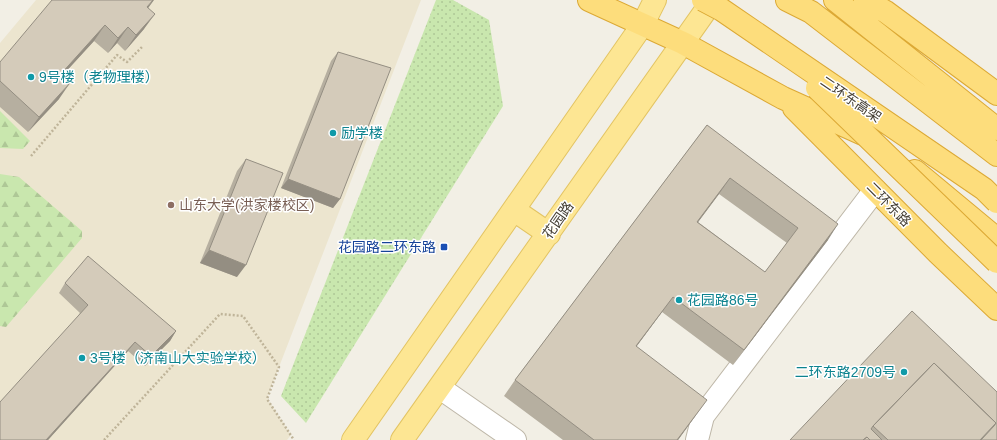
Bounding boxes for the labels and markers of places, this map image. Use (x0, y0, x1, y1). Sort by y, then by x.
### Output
place label: 9号楼（老物理楼） (39, 69, 159, 85)
marker: 9号楼（老物理楼） (26, 72, 36, 82)
place label: 励学楼 (341, 125, 383, 141)
marker: 励学楼 (328, 128, 338, 138)
place label: 山东大学(洪家楼校区) (179, 197, 314, 213)
marker: 山东大学(洪家楼校区) (166, 200, 176, 210)
place label: 花园路二环东路 (338, 239, 436, 255)
marker: 花园路二环东路 (439, 242, 449, 252)
place label: 花园路86号 (687, 292, 759, 308)
marker: 花园路86号 (674, 295, 684, 305)
place label: 3号楼（济南山大实验学校） (90, 350, 266, 366)
marker: 3号楼（济南山大实验学校） (77, 353, 87, 363)
place label: 二环东路2709号 (795, 364, 896, 380)
marker: 二环东路2709号 (899, 367, 909, 377)

